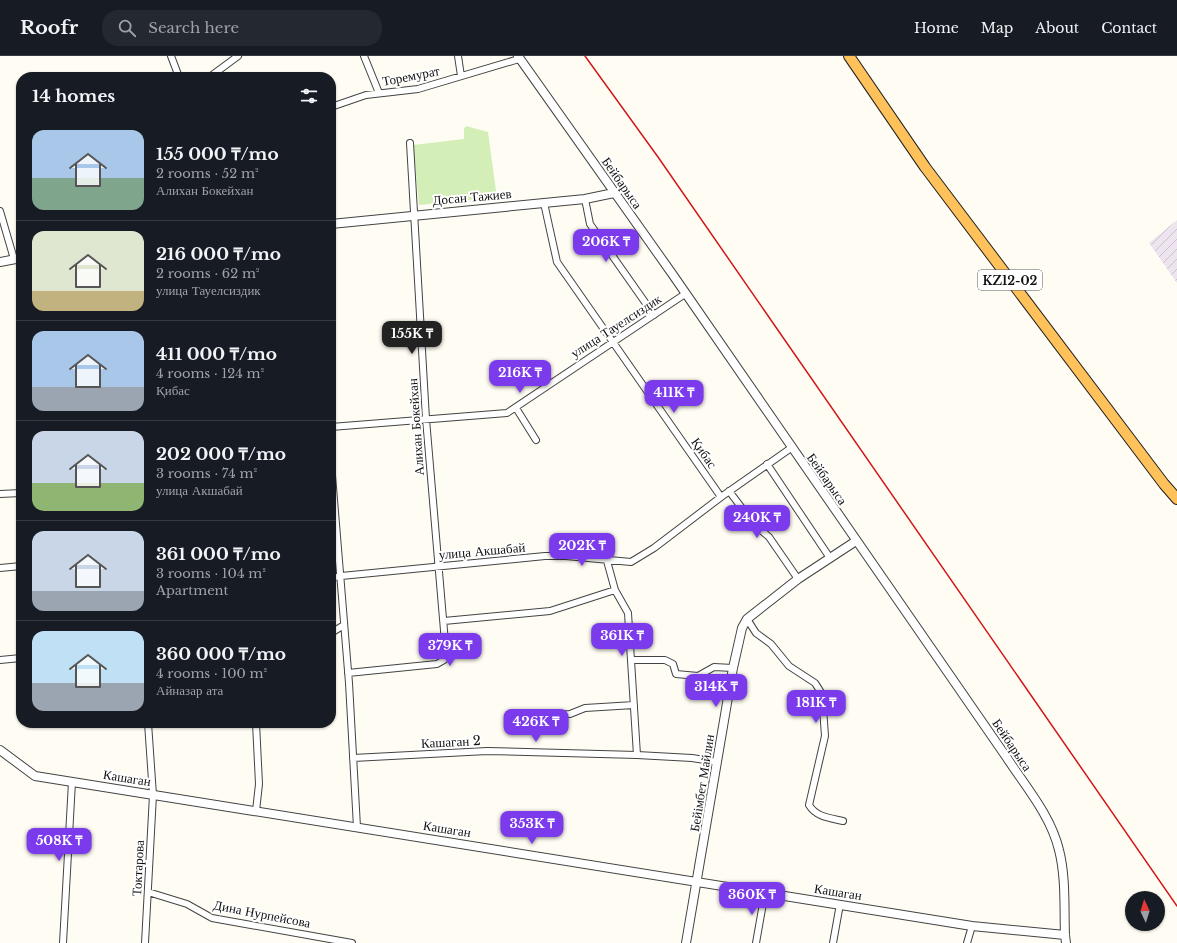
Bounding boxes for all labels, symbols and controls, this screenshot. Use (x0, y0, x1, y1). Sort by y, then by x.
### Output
search box (102, 10, 382, 46)
text: Roofr (20, 16, 78, 39)
icon: search (116, 17, 138, 39)
text: Search here (148, 18, 239, 37)
text: Home (914, 19, 959, 37)
text: Map (981, 19, 1013, 37)
text: About (1035, 19, 1079, 37)
text: Contact (1101, 19, 1157, 37)
street label: Торемурат (381, 62, 441, 90)
icon: filters (298, 85, 320, 107)
text: 14 homes (32, 86, 115, 107)
text: 155 000 ₸/mo (156, 144, 279, 165)
icon: home (64, 146, 112, 194)
street label: Бейбарыса (598, 154, 646, 212)
text: 2 rooms · 52 m² (156, 165, 259, 182)
text: Алихан Бокейхан (156, 182, 253, 199)
street label: Досан Тажиев (432, 185, 512, 209)
pin: 206K ₸ (573, 229, 639, 263)
text: 206K ₸ (582, 233, 630, 250)
text: 216 000 ₸/mo (156, 244, 281, 265)
icon: home (64, 247, 112, 295)
text: 2 rooms · 62 m² (156, 265, 260, 282)
road number: KZ12-02 (978, 270, 1042, 290)
text: улица Тауелсиздик (156, 282, 261, 299)
street label: улица Тауелсиздик (567, 290, 665, 362)
pin: 155K ₸ (379, 321, 445, 355)
text: 155K ₸ (391, 325, 433, 342)
text: 411 000 ₸/mo (156, 344, 277, 365)
icon: home (64, 347, 112, 395)
pin: 216K ₸ (487, 360, 553, 394)
text: 216K ₸ (498, 364, 542, 381)
text: 4 rooms · 124 m² (156, 365, 264, 382)
street label: Алихан Бокейхан (404, 378, 428, 476)
pin: 411K ₸ (641, 380, 707, 414)
text: Қибас (156, 382, 190, 399)
text: 411K ₸ (654, 384, 694, 401)
street label: Қибас (687, 434, 721, 472)
text: 202 000 ₸/mo (156, 444, 286, 465)
icon: home (64, 447, 112, 495)
street label: Бейбарыса (803, 450, 851, 508)
text: 3 rooms · 74 m² (156, 465, 257, 482)
text: улица Акшабай (156, 482, 243, 499)
pin: 240K ₸ (724, 505, 790, 539)
text: 240K ₸ (733, 509, 781, 526)
pin: 202K ₸ (549, 533, 615, 567)
text: 202K ₸ (558, 537, 606, 554)
street label: улица Акшабай (438, 539, 526, 563)
text: 361 000 ₸/mo (156, 544, 281, 565)
icon: home (64, 547, 112, 595)
text: 3 rooms · 104 m² (156, 565, 266, 582)
text: Apartment (156, 582, 228, 599)
pin: 361K ₸ (589, 623, 655, 657)
text: 361K ₸ (600, 627, 644, 644)
pin: 379K ₸ (417, 633, 483, 667)
text: 379K ₸ (428, 637, 472, 654)
text: 360 000 ₸/mo (156, 644, 286, 665)
icon: home (64, 647, 112, 695)
text: 4 rooms · 100 m² (156, 665, 267, 682)
pin: 314K ₸ (683, 674, 749, 708)
text: 314K ₸ (694, 678, 738, 695)
text: Айназар ата (156, 682, 223, 699)
pin: 181K ₸ (783, 690, 849, 724)
text: 181K ₸ (796, 694, 836, 711)
pin: 426K ₸ (503, 709, 569, 743)
text: 426K ₸ (513, 713, 559, 730)
street label: Бейбарыса (988, 716, 1036, 775)
street label: Кашаган 2 (421, 732, 481, 752)
street label: Бейімбет Майлин (686, 733, 718, 833)
street label: Кашаган (102, 766, 152, 790)
pin: 353K ₸ (499, 811, 565, 845)
text: 353K ₸ (509, 815, 555, 832)
street label: Кашаган (422, 817, 472, 841)
pin: 508K ₸ (26, 828, 92, 862)
text: 508K ₸ (36, 832, 82, 849)
street label: Токтарова (128, 839, 148, 896)
street label: Кашаган (813, 880, 863, 904)
pin: 360K ₸ (719, 882, 785, 916)
text: 360K ₸ (728, 886, 776, 903)
north arrow (1125, 891, 1165, 931)
map controls (1125, 891, 1165, 931)
street label: Дина Нурпейсова (212, 896, 312, 932)

